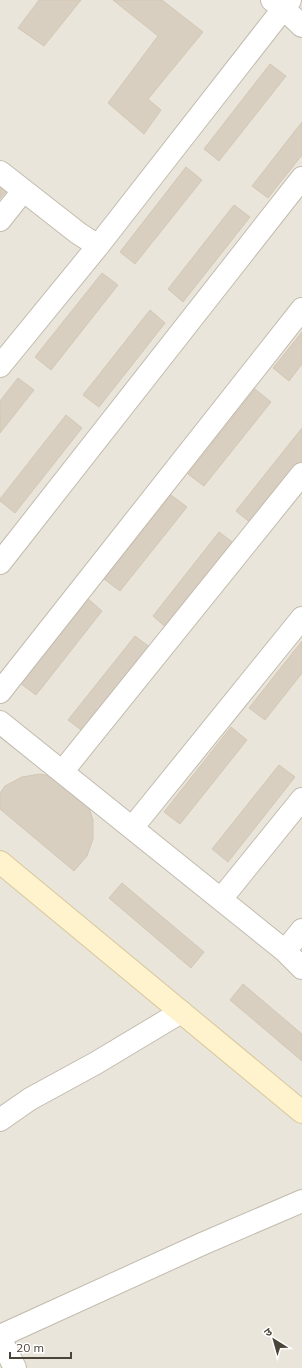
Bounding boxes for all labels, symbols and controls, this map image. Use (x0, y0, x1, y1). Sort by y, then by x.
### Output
north arrow (254, 1320, 294, 1360)
text: उ (261, 1324, 275, 1340)
scale bar (10, 1334, 71, 1360)
text: 20 m (16, 1340, 44, 1355)

